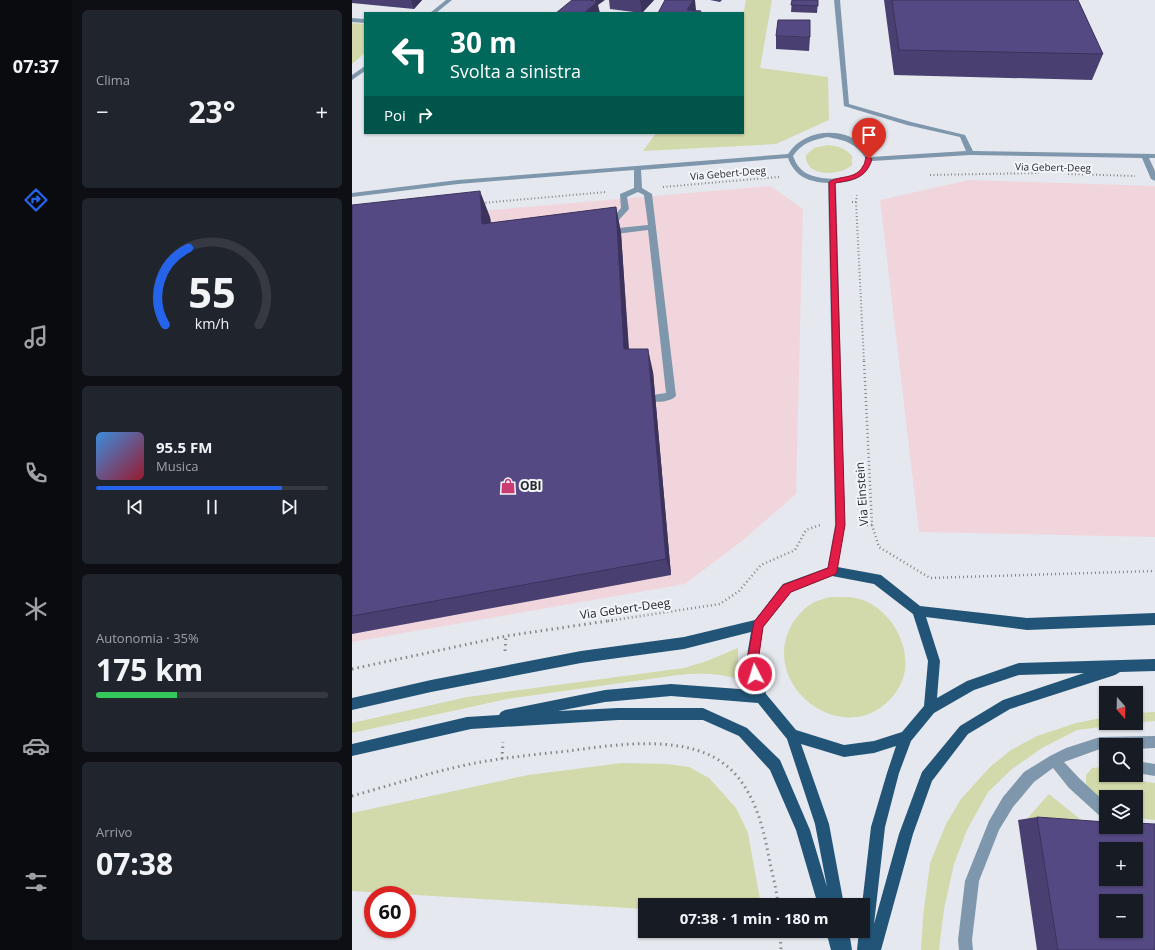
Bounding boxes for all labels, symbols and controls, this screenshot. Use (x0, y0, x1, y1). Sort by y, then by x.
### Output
text: 30 m (450, 23, 517, 61)
icon: left (384, 28, 436, 80)
text: 07:37 (13, 54, 59, 78)
text: Svolta a sinistra (450, 59, 581, 83)
text: Clima (96, 71, 130, 89)
text: 23° (188, 91, 236, 132)
text: − (96, 96, 109, 126)
text: + (315, 96, 328, 126)
icon: right (414, 104, 436, 126)
text: Poi (384, 105, 406, 125)
pin (852, 118, 886, 159)
icon: arrive (858, 124, 880, 146)
street label: Via Gebert-Deeg (1015, 159, 1092, 175)
street label: Via Gebert-Deeg (690, 163, 767, 183)
icon: directions (22, 186, 50, 214)
text: 55 (188, 264, 236, 320)
text: km/h (195, 314, 229, 333)
icon: music (22, 323, 50, 351)
text: 95.5 FM (156, 437, 212, 457)
text: Musica (156, 457, 199, 475)
icon: phone (22, 459, 50, 487)
street label: Via Einstein (851, 461, 872, 527)
shop icon: OBI (499, 477, 517, 495)
place label: OBI (520, 477, 542, 494)
icon: previous (124, 496, 146, 518)
icon: pause (201, 496, 223, 518)
icon: next (278, 496, 300, 518)
street label: Via Gebert-Deeg (579, 594, 672, 623)
icon: climate (22, 595, 50, 623)
text: Autonomia · 35% (96, 629, 199, 647)
text: 175 km (96, 649, 203, 690)
position arrow (734, 653, 776, 695)
north arrow (1099, 686, 1143, 730)
map controls (1099, 686, 1143, 938)
icon: car (22, 732, 50, 760)
button: search (1099, 738, 1143, 782)
button: layers (1099, 790, 1143, 834)
text: Arrivo (96, 823, 132, 841)
button: + (1099, 842, 1143, 886)
text: 07:38 (96, 843, 173, 884)
icon: filters (22, 868, 50, 896)
speed limit sign: 60 (364, 886, 416, 938)
button: − (1099, 894, 1143, 938)
text: 07:38 · 1 min · 180 m (680, 908, 828, 928)

